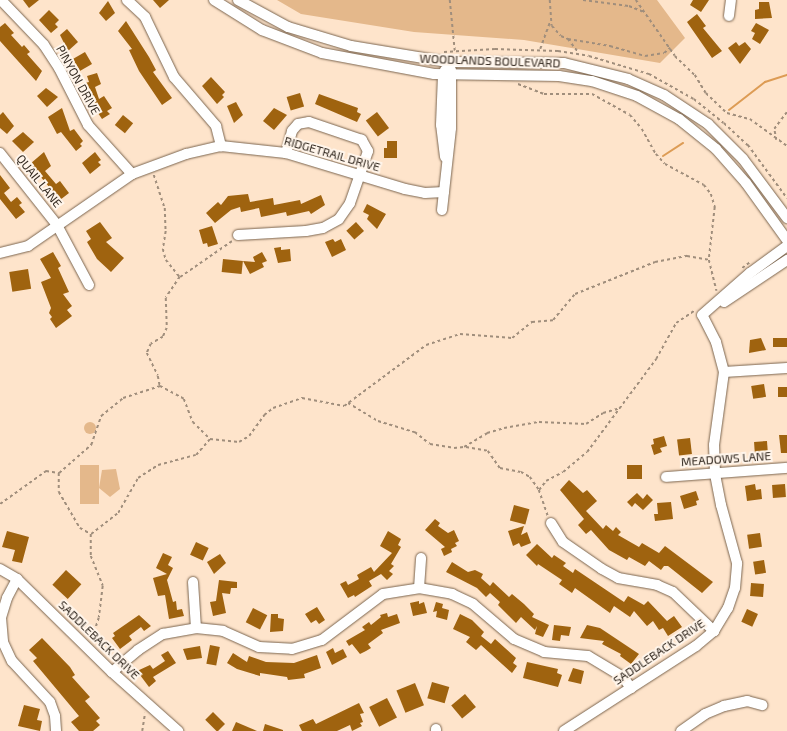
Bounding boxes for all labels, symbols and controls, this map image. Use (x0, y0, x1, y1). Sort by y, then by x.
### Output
street label: PINYON DRIVE (53, 43, 103, 117)
street label: WOODLANDS BOULEVARD (419, 51, 561, 71)
street label: RIDGETRAIL DRIVE (282, 133, 382, 175)
street label: QUAIL LANE (13, 152, 65, 210)
street label: MEADOWS LANE (680, 449, 772, 469)
street label: SADDLEBACK DRIVE (55, 598, 143, 682)
street label: SADDLEBACK DRIVE (611, 616, 707, 688)

